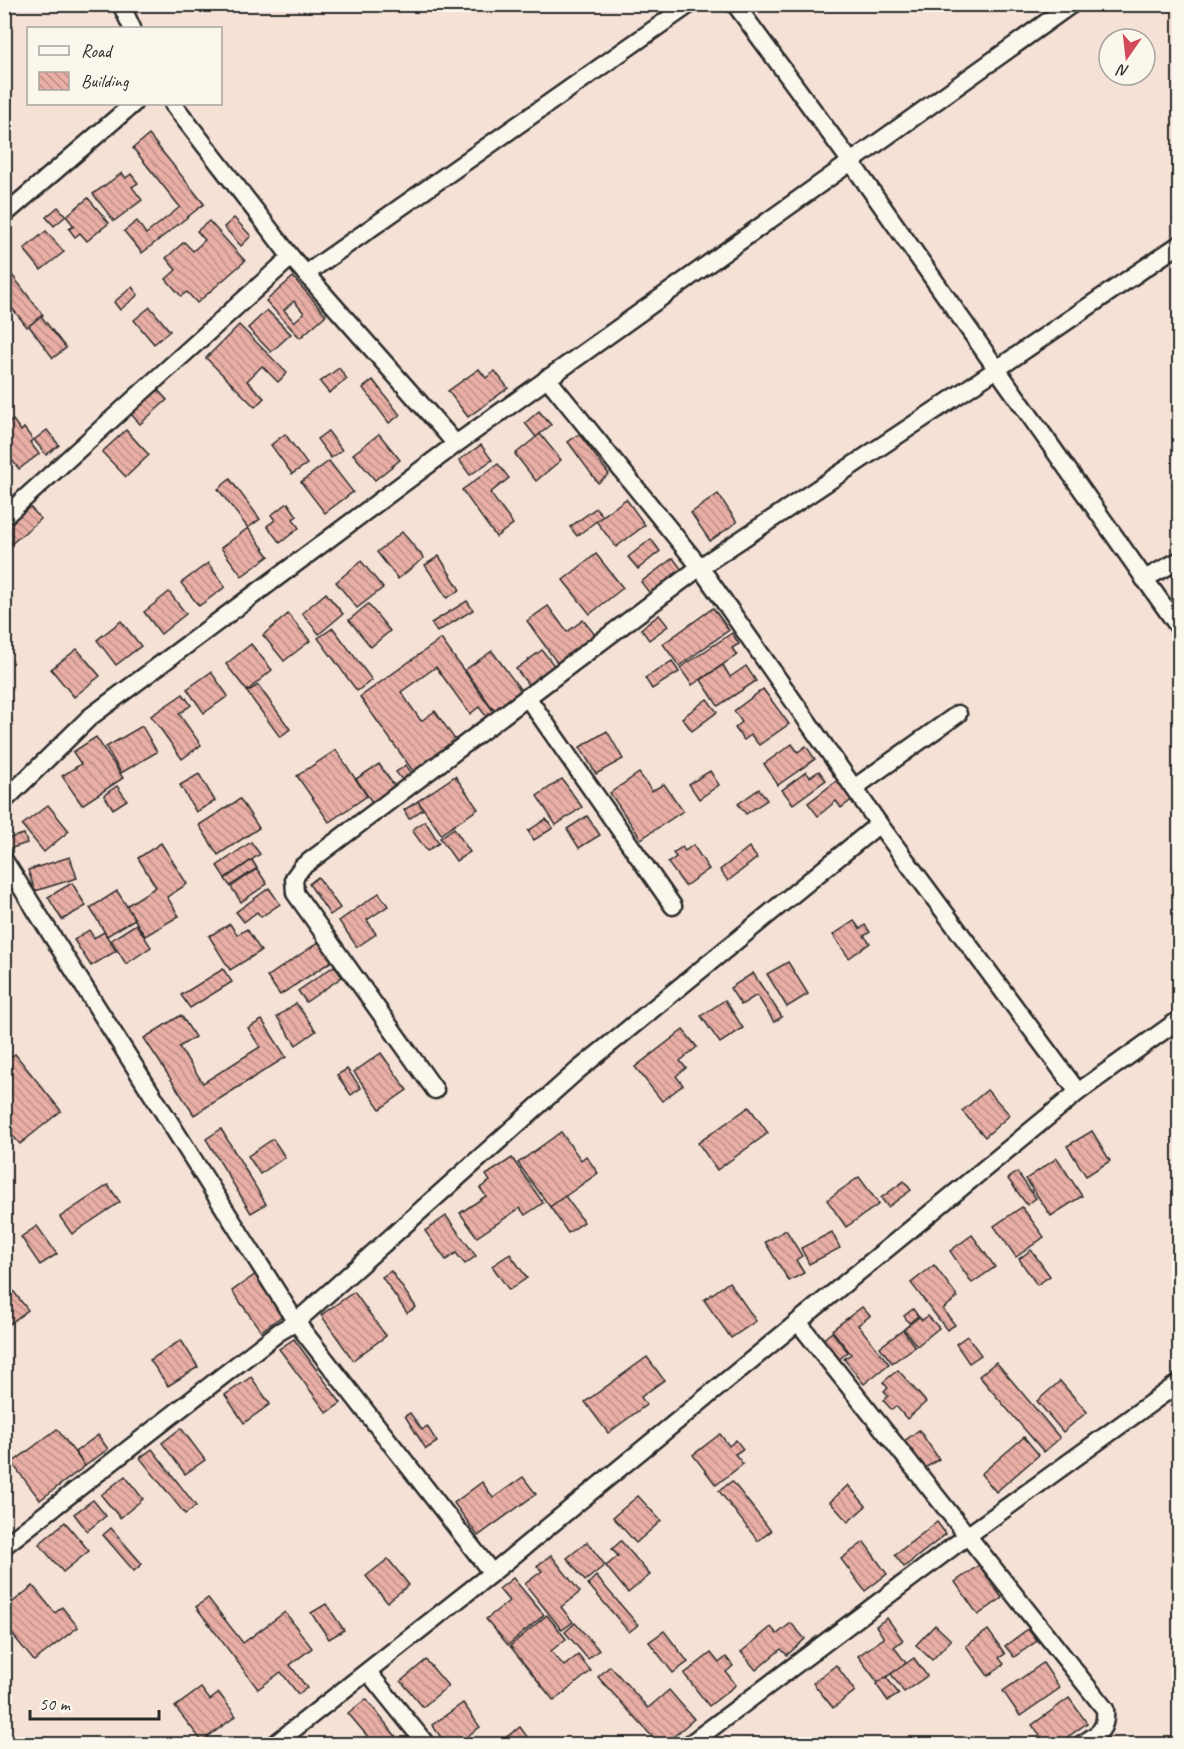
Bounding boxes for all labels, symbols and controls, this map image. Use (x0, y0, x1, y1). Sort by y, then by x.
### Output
legend (27, 27, 222, 105)
north arrow (1097, 27, 1157, 87)
text: Road (81, 40, 114, 62)
text: N (1113, 59, 1131, 81)
text: Building (81, 70, 130, 92)
scale bar (30, 1683, 159, 1721)
text: 50 m (39, 1693, 72, 1715)

